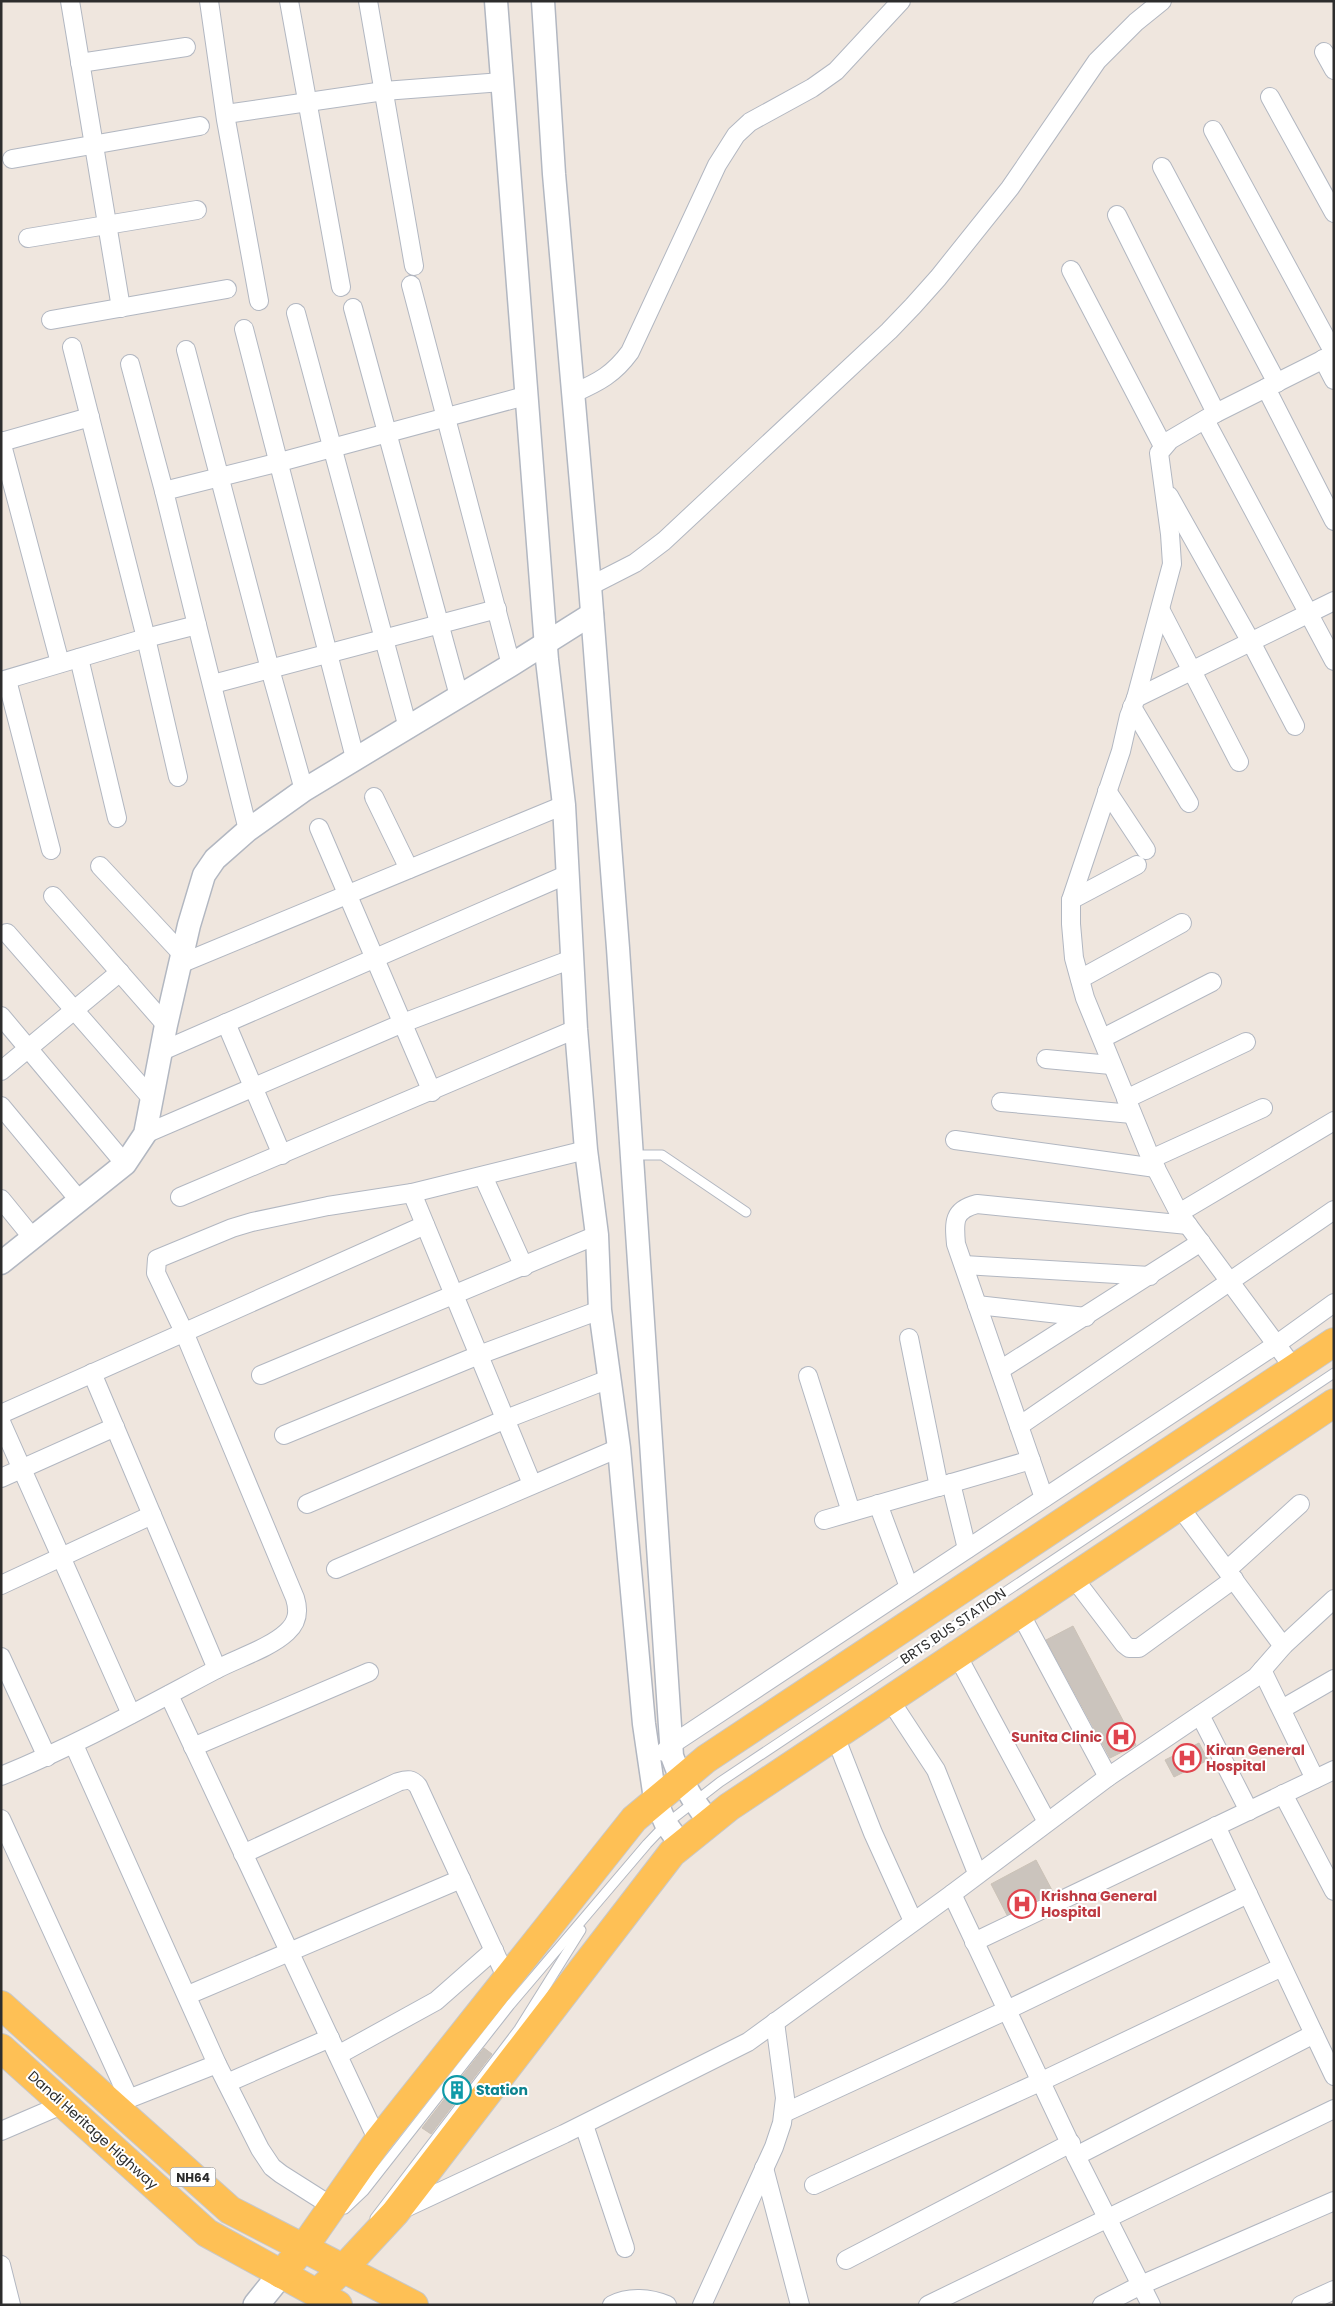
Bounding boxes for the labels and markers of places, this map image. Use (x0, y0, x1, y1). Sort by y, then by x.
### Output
hospital icon: Sunita Clinic (1106, 1722, 1136, 1752)
place label: Sunita Clinic (1011, 1727, 1103, 1747)
place label: Kiran General Hospital (1206, 1740, 1305, 1776)
hospital icon: Kiran General Hospital (1172, 1743, 1202, 1773)
place label: Krishna General Hospital (1041, 1886, 1157, 1922)
hospital icon: Krishna General Hospital (1007, 1889, 1037, 1919)
building icon: Station (442, 2075, 472, 2105)
place label: Station (476, 2080, 528, 2100)

